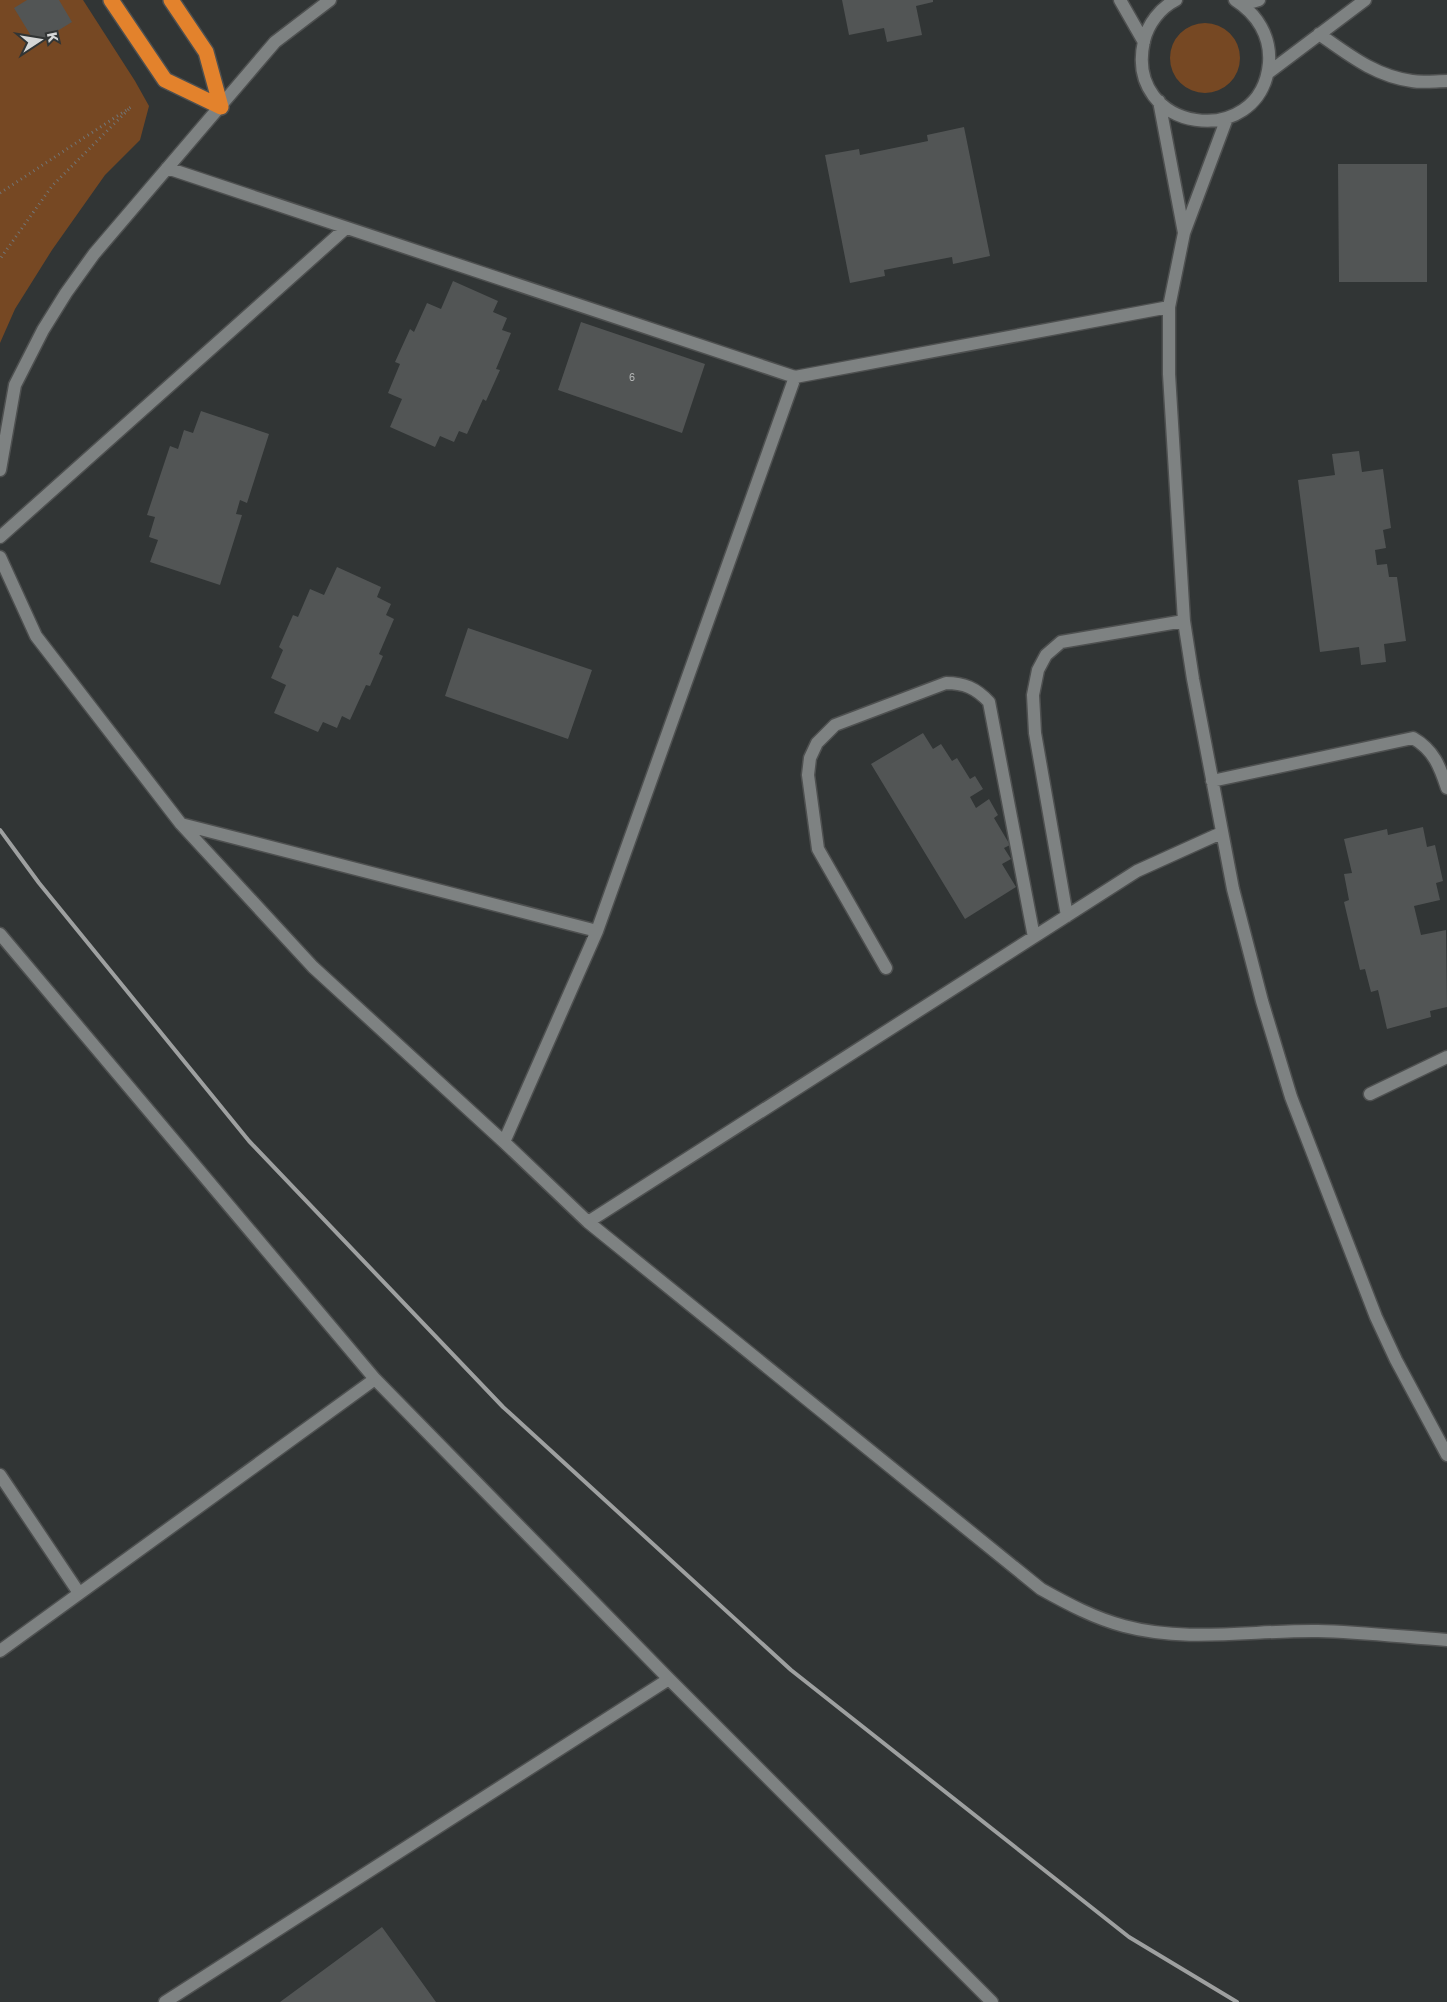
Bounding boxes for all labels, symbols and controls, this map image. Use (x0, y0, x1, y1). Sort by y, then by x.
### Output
north arrow (15, 15, 65, 65)
text: K (44, 30, 63, 44)
house number: 6 (629, 371, 635, 383)

